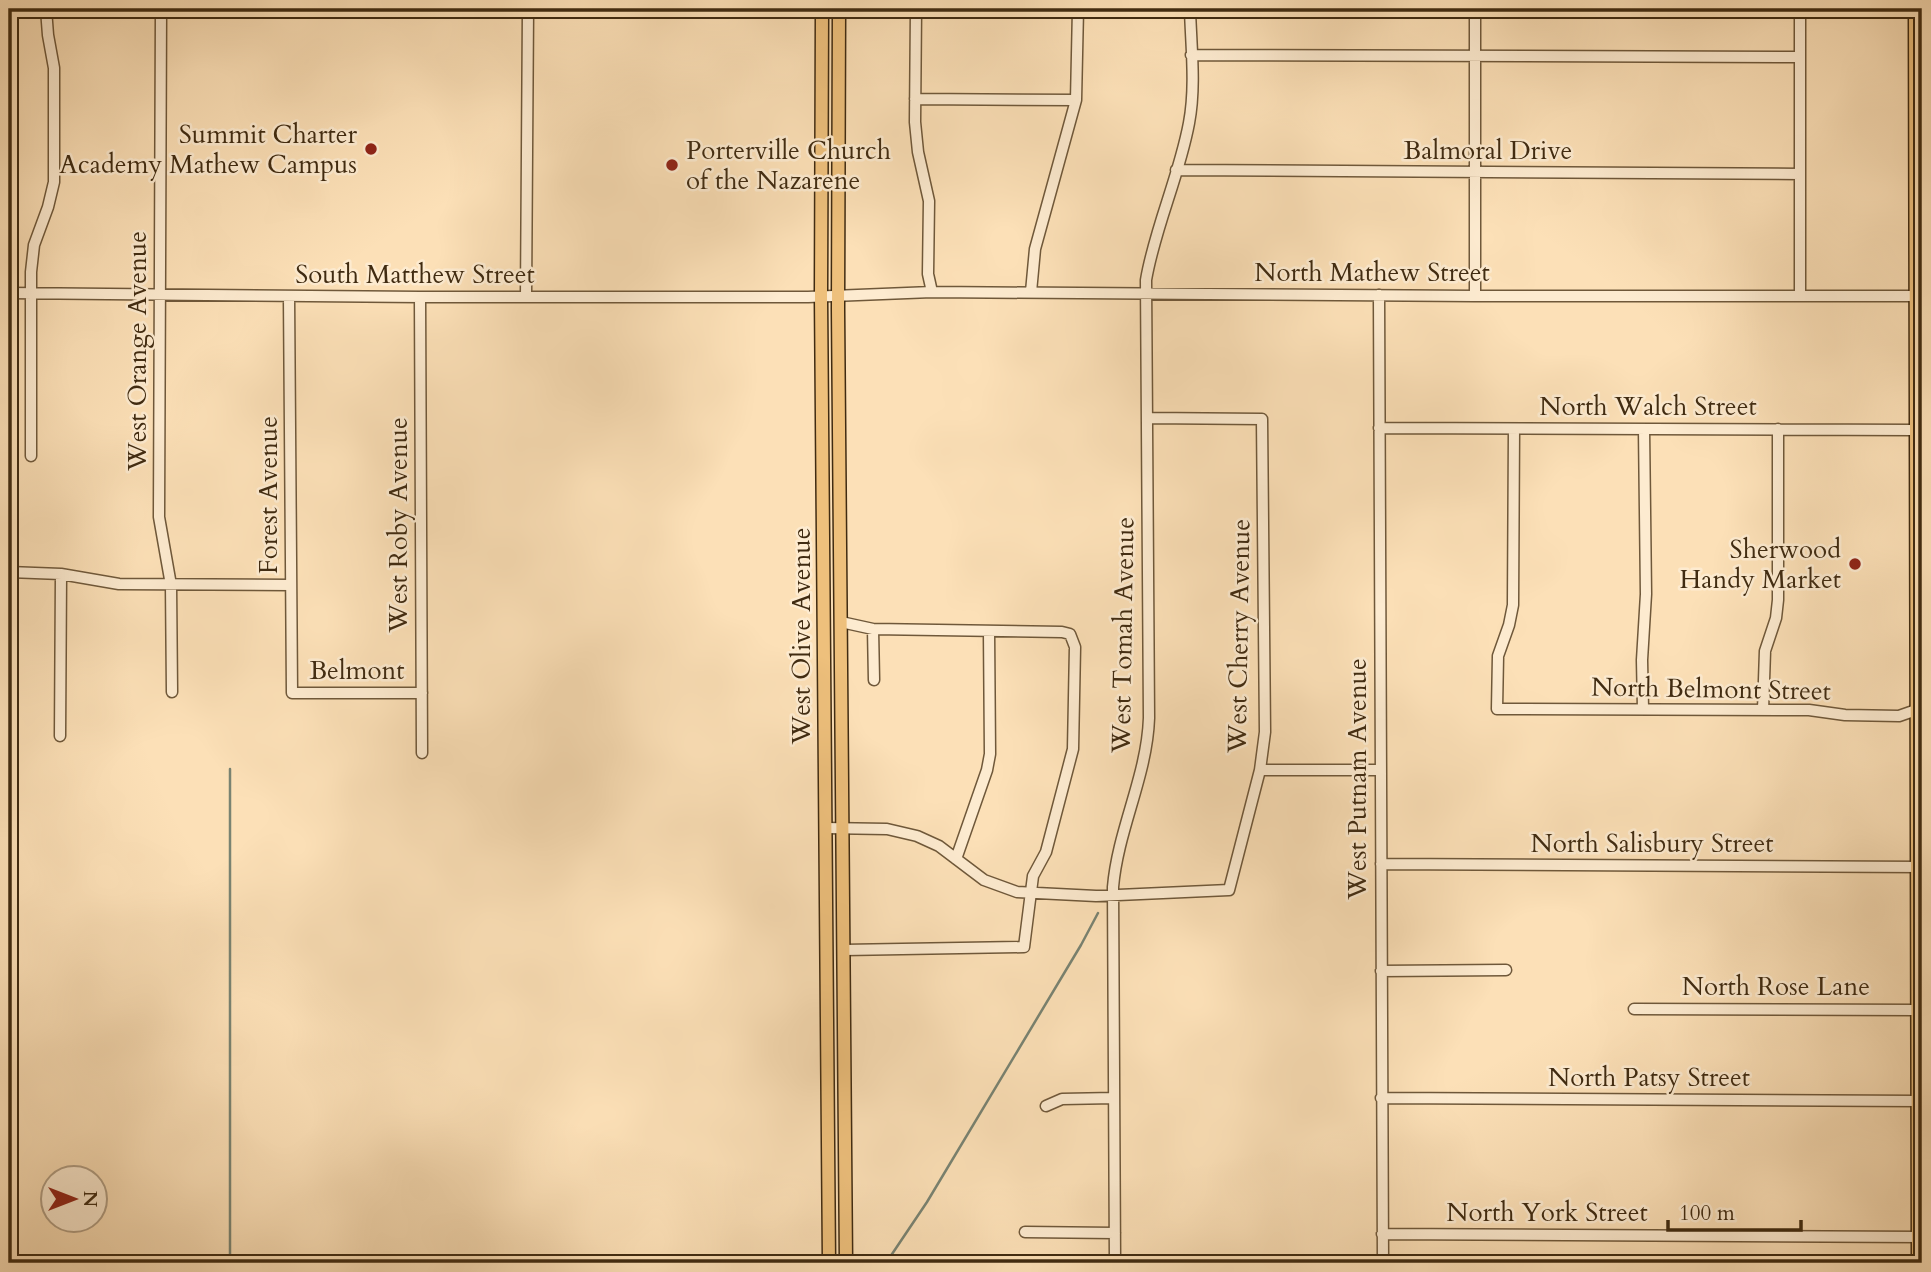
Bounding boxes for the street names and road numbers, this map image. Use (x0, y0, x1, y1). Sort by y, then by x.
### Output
street label: Balmoral Drive (1404, 133, 1572, 168)
street label: West Orange Avenue (120, 231, 155, 472)
street label: North Mathew Street (1254, 255, 1490, 290)
street label: South Matthew Street (295, 257, 535, 292)
street label: North Walch Street (1539, 389, 1757, 424)
street label: Forest Avenue (251, 416, 286, 574)
street label: West Roby Avenue (381, 417, 416, 634)
street label: West Tomah Avenue (1103, 517, 1143, 754)
street label: West Cherry Avenue (1219, 519, 1259, 754)
street label: West Olive Avenue (784, 527, 819, 746)
street label: Belmont (309, 653, 405, 688)
street label: West Putnam Avenue (1340, 658, 1375, 901)
street label: North Belmont Street (1591, 669, 1831, 709)
street label: North Salisbury Street (1530, 826, 1774, 861)
street label: North Rose Lane (1682, 969, 1870, 1004)
street label: North Patsy Street (1548, 1060, 1750, 1095)
street label: North York Street (1446, 1195, 1648, 1230)

